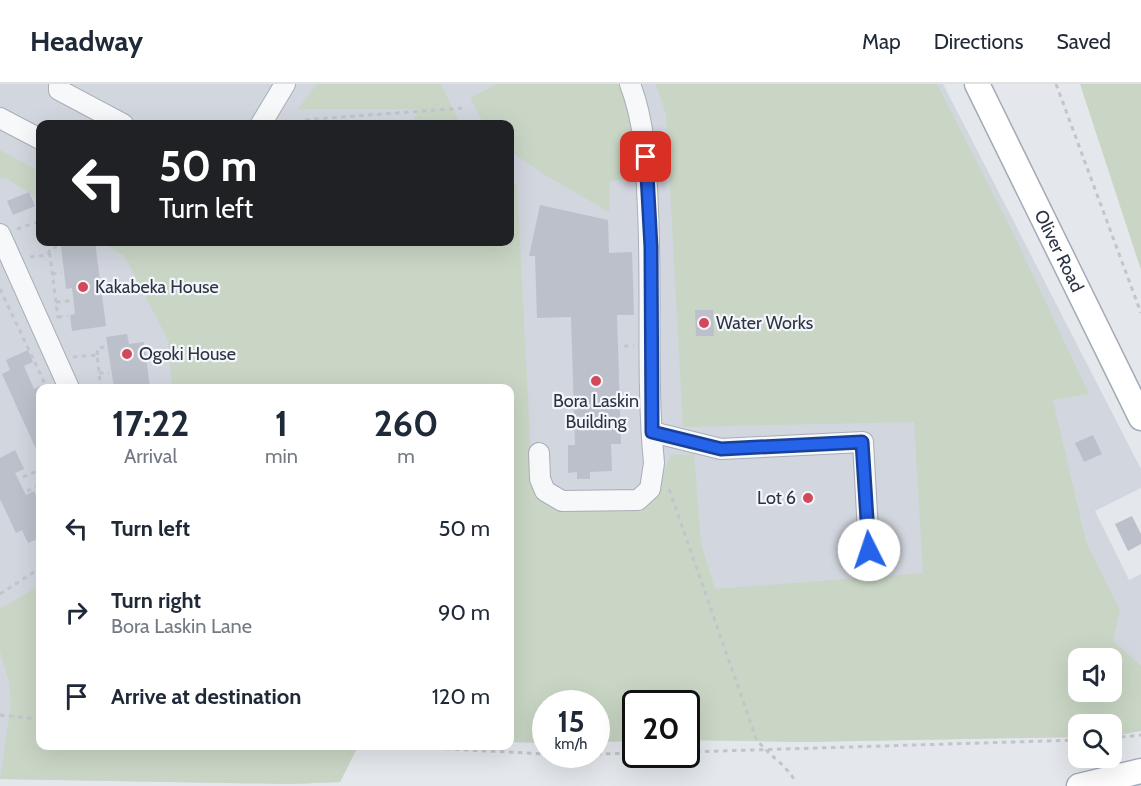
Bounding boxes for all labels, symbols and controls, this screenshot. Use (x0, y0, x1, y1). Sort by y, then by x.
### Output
text: Headway (30, 24, 143, 58)
text: Map (862, 29, 901, 54)
text: Directions (934, 29, 1023, 54)
text: Saved (1056, 29, 1111, 54)
pin (620, 131, 671, 182)
text: 50 m (159, 140, 257, 192)
icon: arrive (629, 140, 662, 173)
icon: left (60, 144, 138, 222)
text: Turn left (159, 192, 253, 225)
street label: Oliver Road (1030, 206, 1088, 296)
place label: Kakabeka House (95, 276, 219, 298)
marker: Kakabeka House (76, 280, 90, 294)
place label: Water Works (716, 312, 813, 334)
marker: Water Works (697, 316, 711, 330)
place label: Ogoki House (139, 343, 236, 365)
marker: Ogoki House (120, 347, 134, 361)
marker: Bora Laskin Building (589, 374, 603, 388)
place label: Bora Laskin Building (553, 390, 639, 433)
text: 17:22 (112, 401, 189, 445)
text: 1 (275, 401, 288, 445)
text: 260 (374, 401, 438, 445)
text: Arrival (124, 444, 177, 468)
text: min (265, 444, 298, 468)
text: m (397, 444, 415, 468)
place label: Lot 6 (757, 487, 796, 509)
marker: Lot 6 (801, 491, 815, 505)
icon: left (60, 512, 93, 545)
text: Turn left (111, 515, 190, 542)
text: 50 m (438, 515, 490, 542)
position arrow (837, 518, 901, 582)
text: Turn right (111, 587, 201, 614)
icon: right (60, 596, 93, 629)
text: 90 m (438, 599, 490, 626)
text: Bora Laskin Lane (111, 614, 252, 638)
map controls (1068, 648, 1122, 768)
button: sound (1068, 648, 1122, 702)
icon: arrive (60, 680, 93, 713)
text: Arrive at destination (111, 683, 301, 710)
text: 120 m (432, 683, 490, 710)
speed limit sign: 20 (622, 690, 700, 768)
text: 15 (557, 703, 585, 740)
button: search (1068, 714, 1122, 768)
text: km/h (555, 735, 587, 753)

